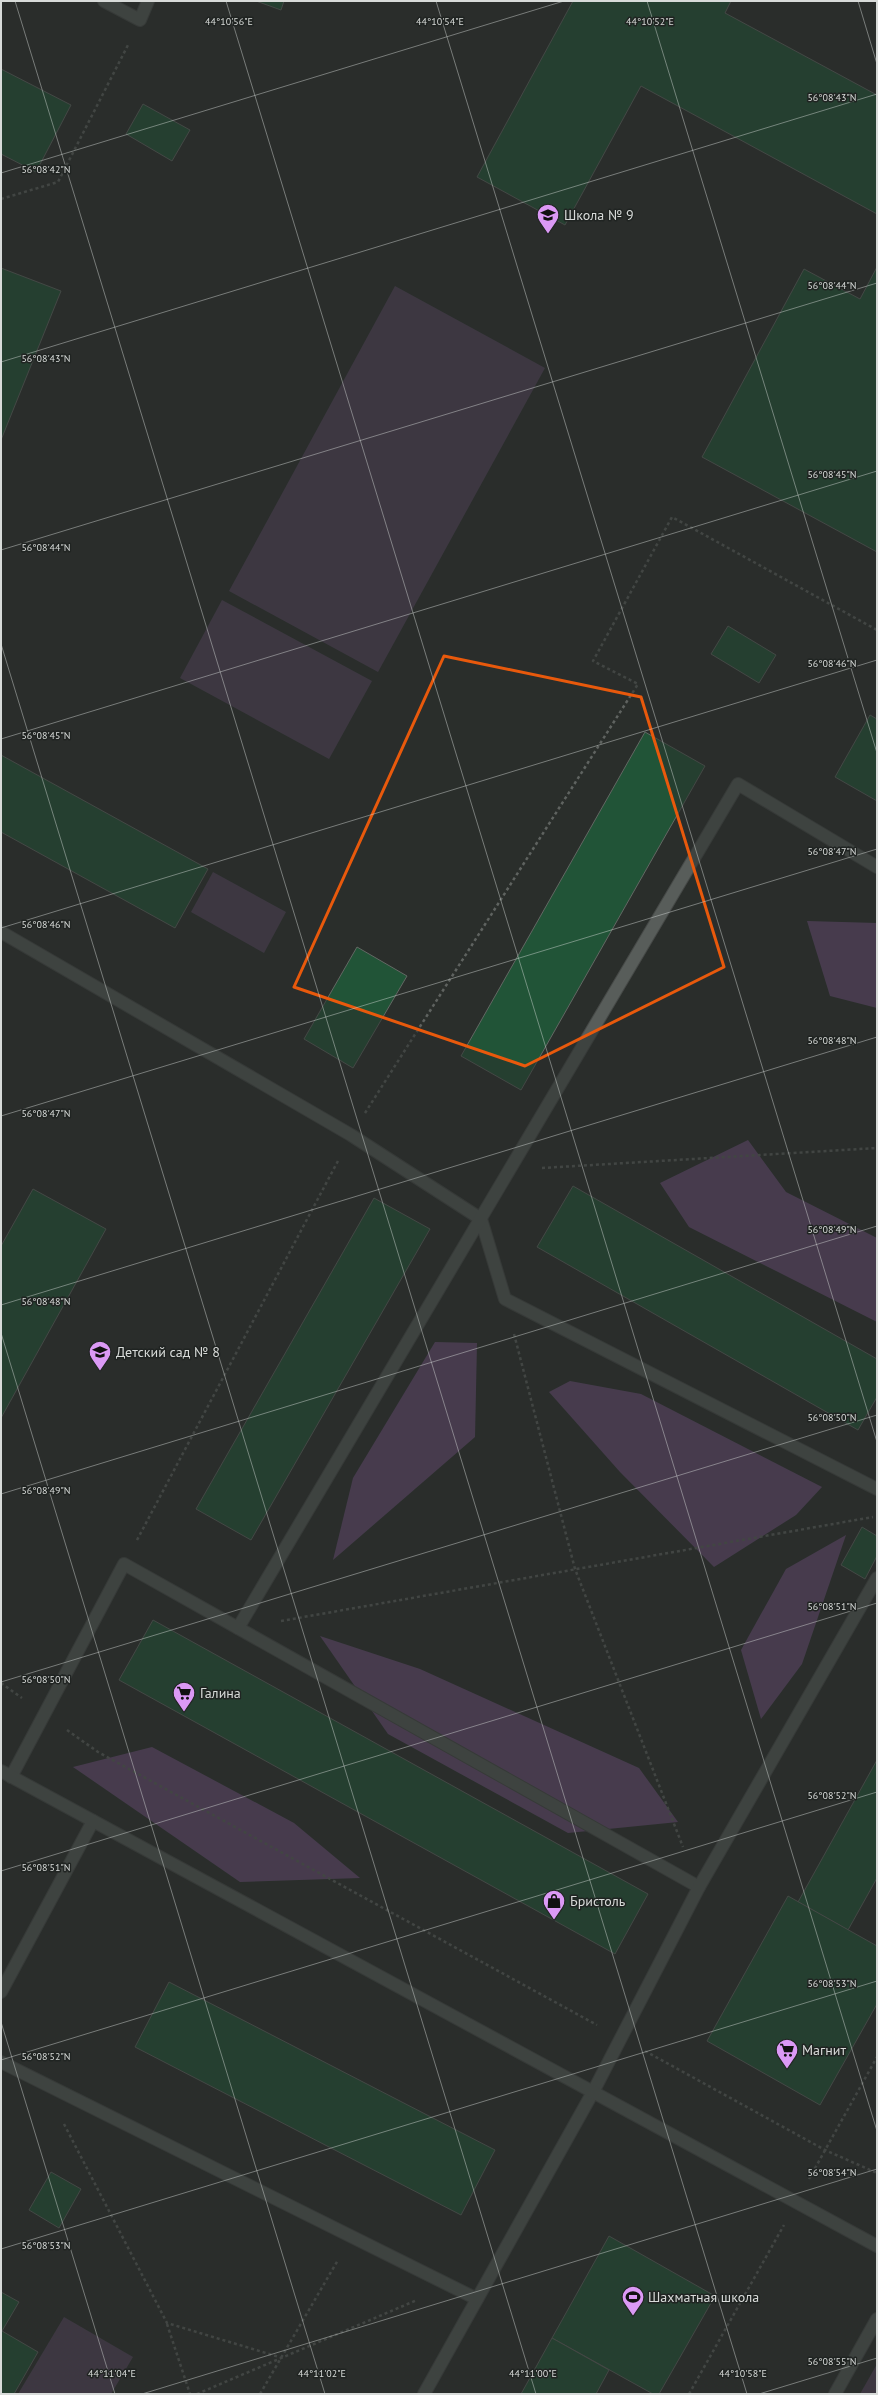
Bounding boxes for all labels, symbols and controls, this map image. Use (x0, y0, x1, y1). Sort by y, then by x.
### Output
text: 44°10'56"E (205, 15, 253, 28)
text: 44°10'54"E (416, 15, 464, 28)
text: 44°10'52"E (626, 15, 674, 28)
text: 56°08'43"N (807, 91, 857, 104)
text: 56°08'42"N (21, 163, 71, 176)
school or university icon: Школа № 9 (535, 202, 561, 235)
place label: Школа № 9 (564, 206, 634, 224)
text: 56°08'44"N (807, 279, 857, 292)
text: 56°08'43"N (21, 352, 71, 365)
text: 56°08'45"N (807, 468, 857, 481)
text: 56°08'44"N (21, 541, 71, 554)
text: 56°08'46"N (807, 657, 857, 670)
text: 56°08'45"N (21, 729, 71, 742)
text: 56°08'47"N (807, 845, 857, 858)
text: 56°08'46"N (21, 918, 71, 931)
text: 56°08'48"N (807, 1034, 857, 1047)
text: 56°08'47"N (21, 1107, 71, 1120)
text: 56°08'49"N (807, 1223, 857, 1236)
text: 56°08'48"N (21, 1295, 71, 1308)
school or university icon: Детский сад № 8 (87, 1339, 113, 1372)
place label: Детский сад № 8 (116, 1343, 220, 1361)
text: 56°08'50"N (807, 1411, 857, 1424)
text: 56°08'49"N (21, 1484, 71, 1497)
text: 56°08'51"N (807, 1600, 857, 1613)
text: 56°08'50"N (21, 1673, 71, 1686)
supermarket icon: Галина (171, 1680, 197, 1713)
place label: Галина (200, 1684, 241, 1702)
text: 56°08'52"N (807, 1789, 857, 1802)
text: 56°08'51"N (21, 1861, 71, 1874)
shop icon: Бристоль (541, 1888, 567, 1921)
place label: Бристоль (570, 1892, 626, 1910)
text: 56°08'53"N (807, 1977, 857, 1990)
supermarket icon: Магнит (774, 2037, 800, 2070)
place label: Магнит (802, 2041, 846, 2059)
text: 56°08'52"N (21, 2050, 71, 2063)
text: 56°08'54"N (807, 2166, 857, 2179)
text: 56°08'53"N (21, 2239, 71, 2252)
sports icon: Шахматная школа (620, 2284, 646, 2317)
place label: Шахматная школа (648, 2288, 759, 2306)
text: 56°08'55"N (807, 2355, 857, 2368)
text: 44°11'04"E (88, 2367, 136, 2380)
text: 44°11'02"E (298, 2367, 346, 2380)
text: 44°11'00"E (509, 2367, 557, 2380)
text: 44°10'58"E (719, 2367, 767, 2380)

